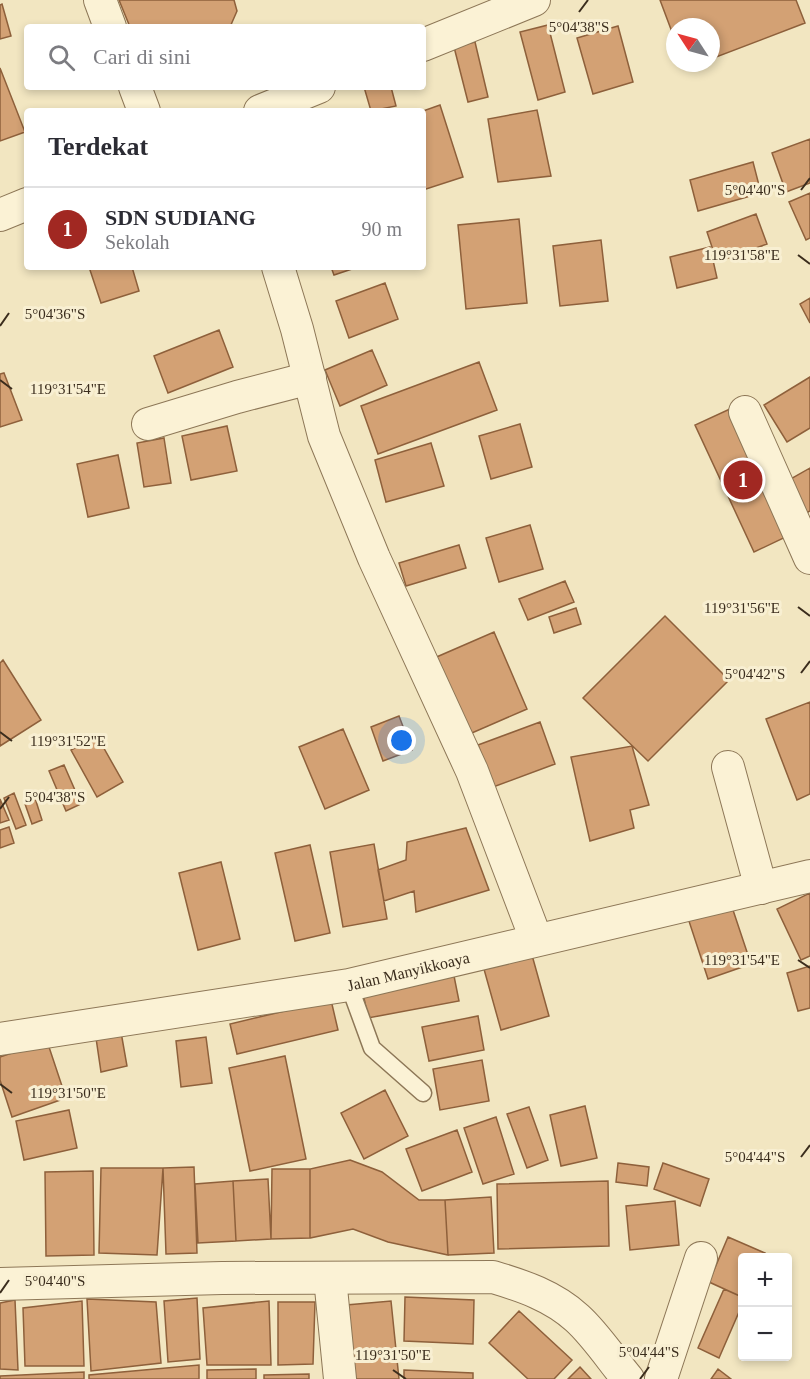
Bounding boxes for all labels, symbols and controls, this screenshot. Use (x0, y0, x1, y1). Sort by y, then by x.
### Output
north arrow (666, 18, 720, 72)
text: 5°04'38"S (549, 19, 609, 35)
search box (24, 24, 426, 90)
icon: search (45, 41, 78, 74)
text: Cari di sini (93, 44, 191, 69)
text: Terdekat (48, 132, 148, 161)
text: 5°04'40"S (725, 182, 785, 198)
text: SDN SUDIANG (105, 205, 256, 230)
text: 1 (63, 218, 73, 240)
text: 90 m (361, 218, 402, 240)
text: Sekolah (105, 231, 169, 253)
text: 119°31'58"E (704, 247, 780, 263)
text: 5°04'36"S (25, 306, 85, 322)
text: 119°31'54"E (30, 381, 106, 397)
pin: 1 (724, 458, 762, 502)
text: 119°31'56"E (704, 600, 780, 616)
text: 5°04'42"S (725, 666, 785, 682)
your location (387, 726, 416, 755)
text: 119°31'52"E (30, 733, 106, 749)
text: 5°04'38"S (25, 789, 85, 805)
street label: Jalan Manyikkoaya (345, 948, 471, 994)
text: 119°31'54"E (704, 952, 780, 968)
text: 119°31'50"E (30, 1085, 106, 1101)
text: 5°04'44"S (725, 1149, 785, 1165)
map controls (738, 1253, 792, 1361)
button: + (738, 1253, 792, 1307)
text: 5°04'40"S (25, 1273, 85, 1289)
button: − (738, 1307, 792, 1361)
text: 5°04'44"S (619, 1344, 679, 1360)
text: 119°31'50"E (355, 1347, 431, 1363)

